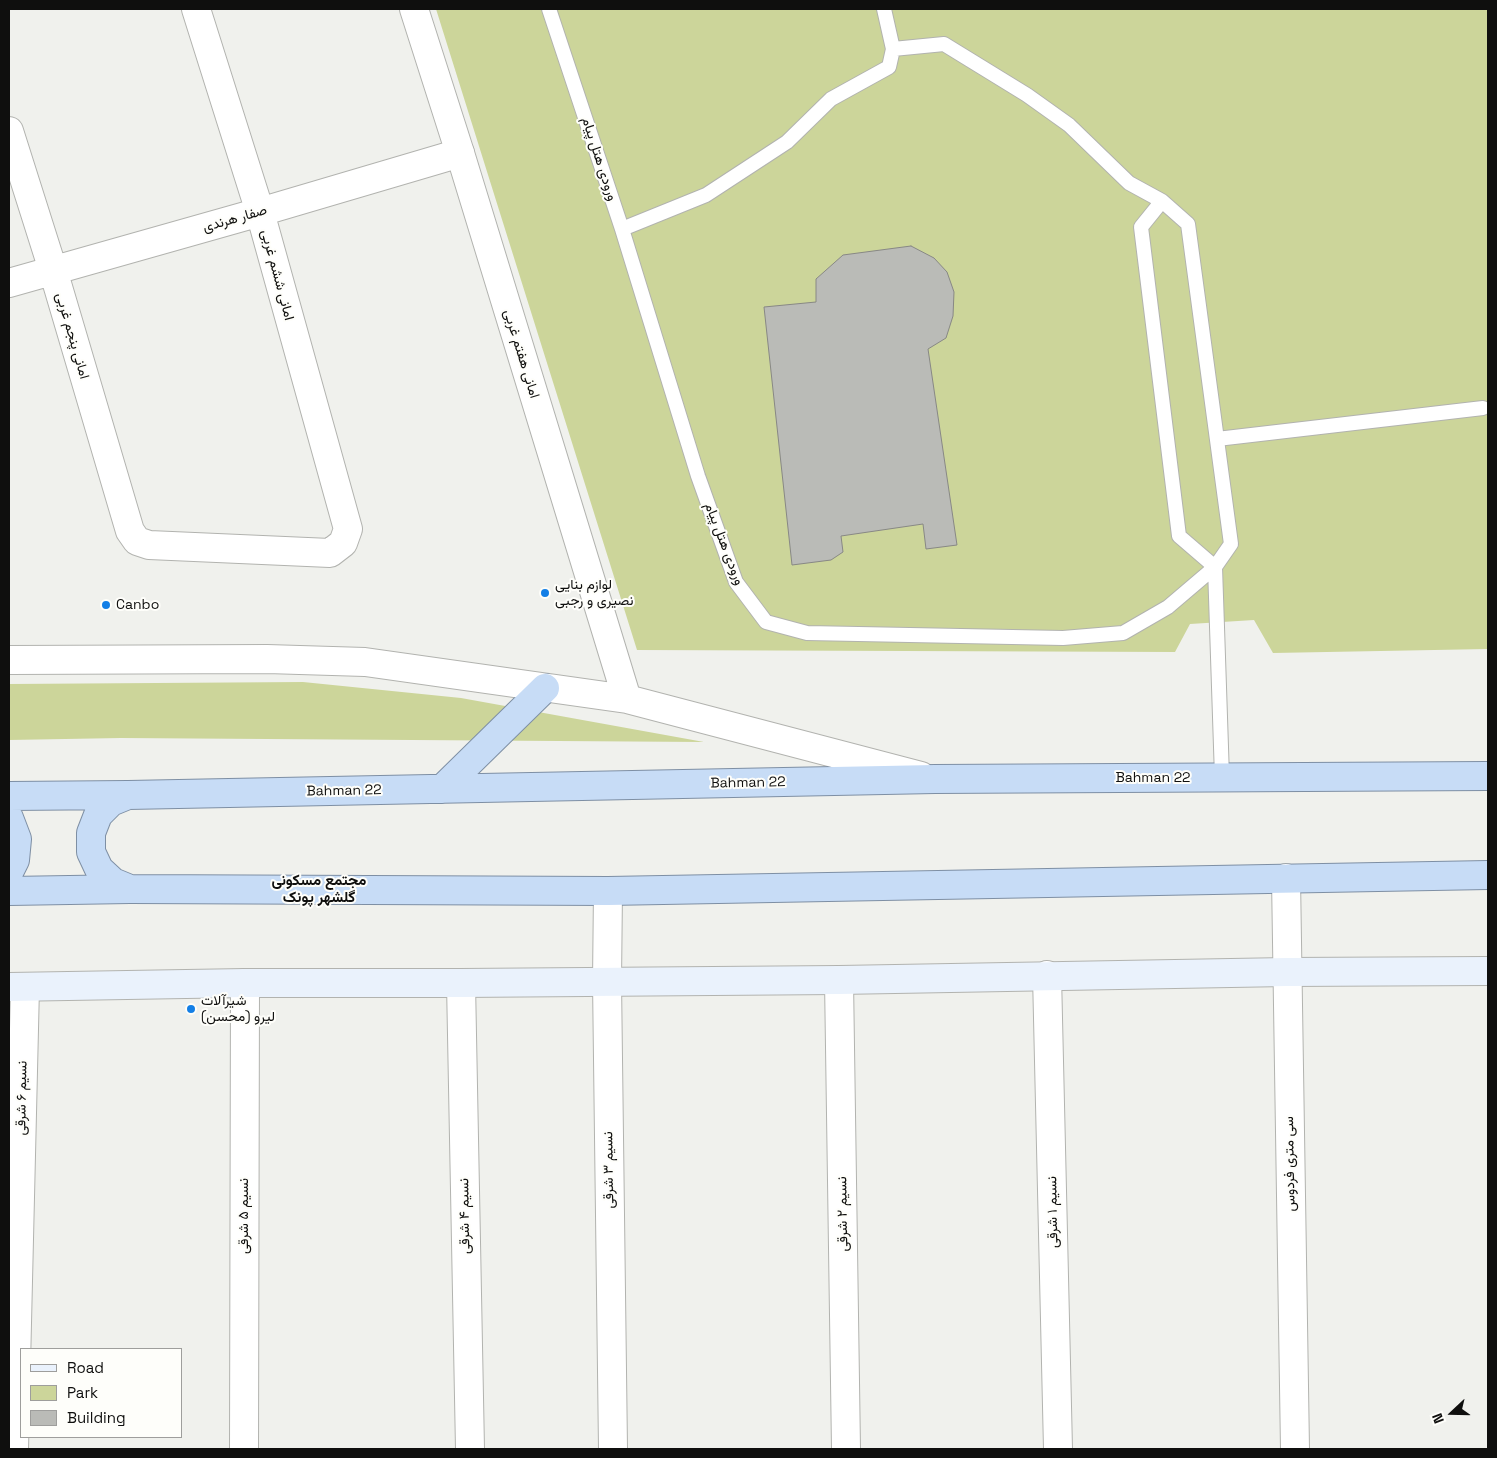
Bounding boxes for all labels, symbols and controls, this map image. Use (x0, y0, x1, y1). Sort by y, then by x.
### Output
street label: ورودی هتل پیام (578, 115, 620, 203)
street label: صفار هرندی (201, 202, 269, 236)
street label: امانی ششم غربی (257, 228, 297, 322)
street label: امانی پنجم غربی (52, 291, 92, 381)
street label: امانی هفتم غربی (500, 308, 542, 400)
street label: ورودی هتل پیام (701, 500, 747, 588)
place label: لوازم بنایی نصیری و رجبی (555, 577, 634, 610)
marker: لوازم بنایی نصیری و رجبی (539, 587, 551, 599)
place label: Canbo (116, 597, 159, 613)
marker: Canbo (100, 599, 112, 611)
street label: Bahman 22 (1115, 770, 1191, 786)
street label: Bahman 22 (710, 774, 786, 792)
street label: Bahman 22 (306, 782, 382, 800)
district label: مجتمع مسکونی گلشهر پونک (272, 872, 366, 907)
place label: شیرآلات لیرو (محسن) (201, 993, 275, 1026)
marker: شیرآلات لیرو (محسن) (185, 1003, 197, 1015)
street label: نسیم ۶ شرقی (13, 1060, 31, 1136)
street label: سی متری فردوس (1281, 1116, 1299, 1212)
street label: نسیم ۳ شرقی (600, 1131, 618, 1209)
street label: نسیم ۲ شرقی (834, 1176, 852, 1252)
street label: نسیم ۱ شرقی (1044, 1176, 1062, 1248)
street label: نسیم ۵ شرقی (236, 1178, 252, 1254)
street label: نسیم ۴ شرقی (456, 1178, 474, 1254)
legend (20, 1348, 182, 1438)
text: Road (67, 1358, 104, 1377)
text: Park (67, 1383, 98, 1402)
north arrow (1427, 1388, 1477, 1438)
text: Building (67, 1408, 126, 1427)
text: N (1428, 1411, 1448, 1426)

